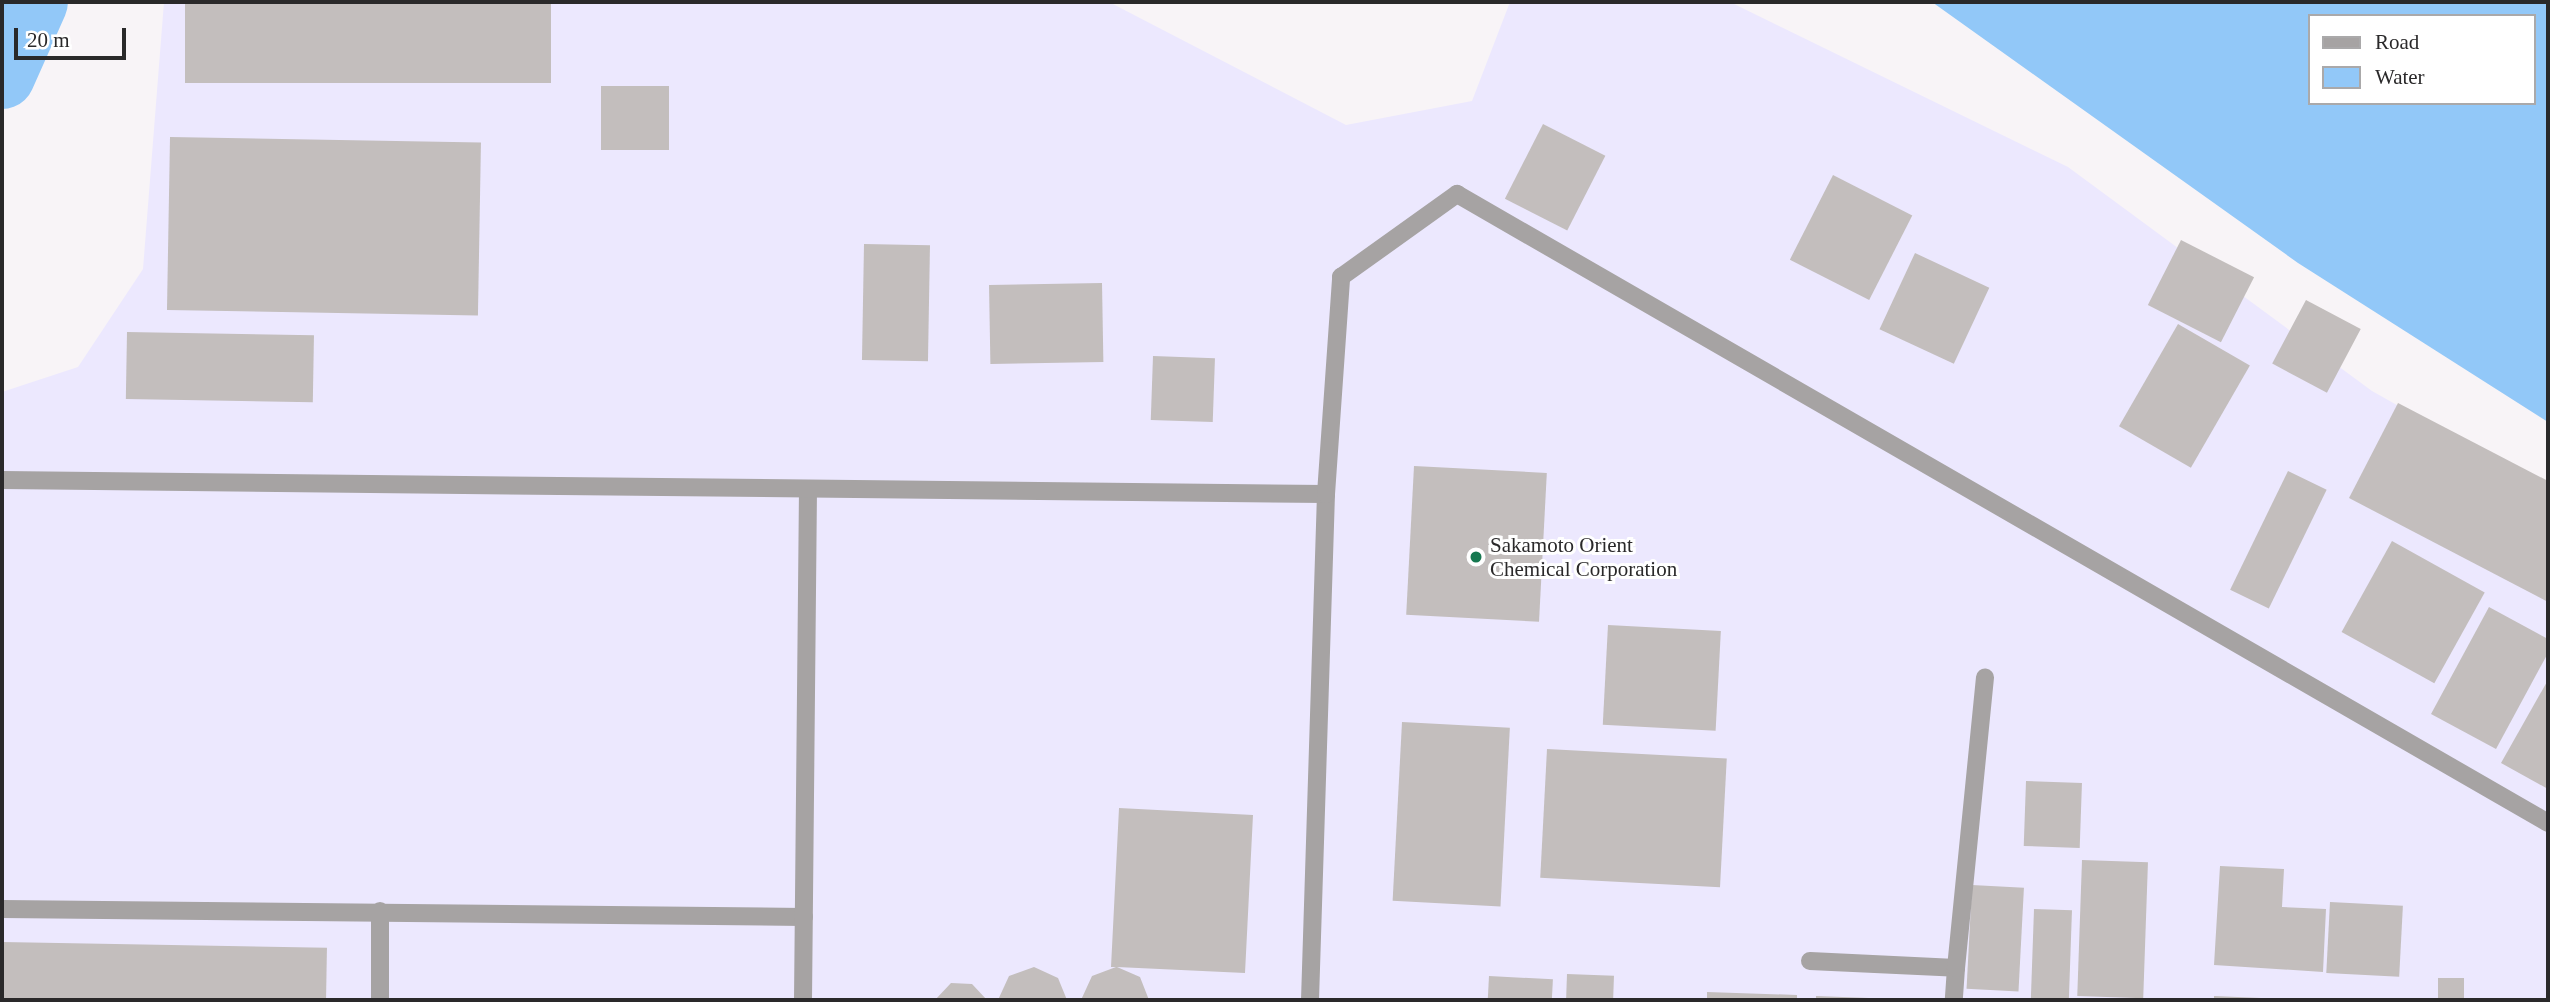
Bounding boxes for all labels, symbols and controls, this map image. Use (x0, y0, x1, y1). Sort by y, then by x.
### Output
scale bar (18, 14, 130, 58)
legend (2308, 14, 2536, 105)
text: 20 m (27, 28, 70, 52)
text: Road (2375, 30, 2419, 54)
text: Water (2375, 65, 2425, 89)
place label: Sakamoto Orient Chemical Corporation (1490, 532, 1677, 582)
marker: Sakamoto Orient Chemical Corporation (1468, 549, 1484, 565)

